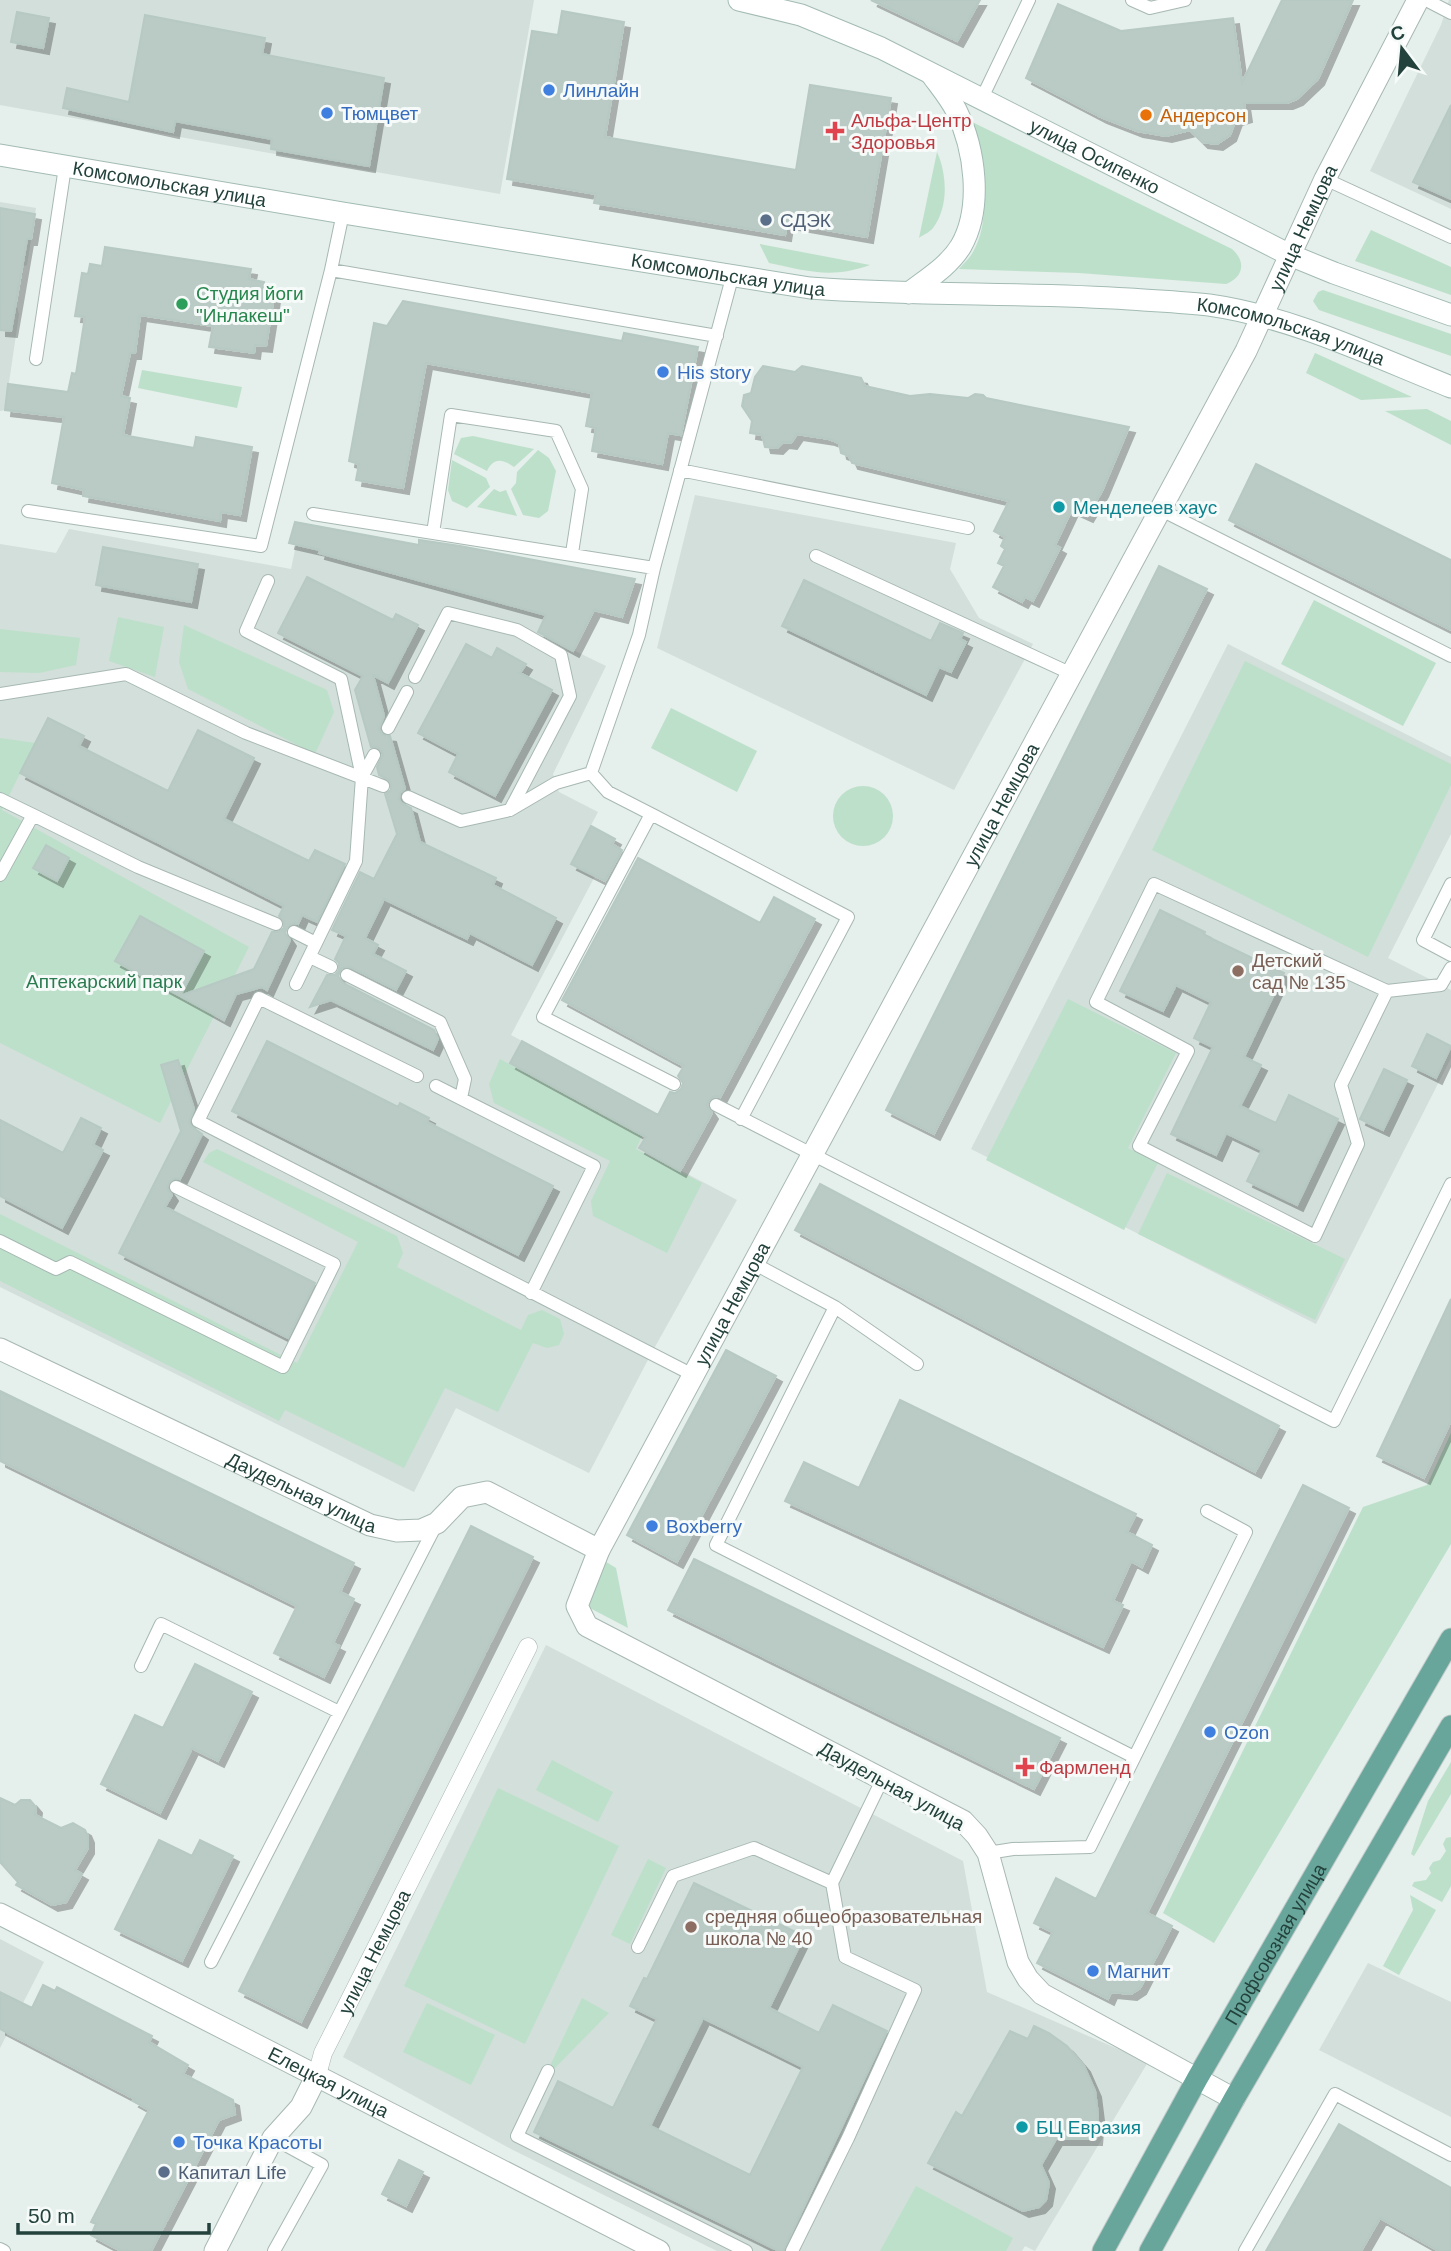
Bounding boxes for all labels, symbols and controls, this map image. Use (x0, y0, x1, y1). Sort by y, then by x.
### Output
north arrow (1367, 14, 1437, 84)
text: С (1388, 21, 1407, 45)
place label: Линлайн (563, 80, 639, 101)
marker: Линлайн (541, 82, 557, 98)
place label: Тюмцвет (341, 103, 419, 124)
marker: Тюмцвет (319, 105, 335, 121)
place label: Андерсон (1160, 105, 1246, 126)
marker: Андерсон (1138, 107, 1154, 123)
place label: Альфа-Центр Здоровья (851, 110, 972, 153)
street label: улица Осипенко (1026, 115, 1163, 198)
marker: Альфа-Центр Здоровья (825, 121, 845, 141)
street label: Комсомольская улица (71, 157, 268, 210)
street label: улица Немцова (1265, 161, 1341, 294)
place label: СДЭК (780, 210, 831, 231)
marker: СДЭК (758, 212, 774, 228)
street label: Комсомольская улица (630, 249, 826, 300)
place label: Студия йоги "Инлакеш" (196, 283, 304, 326)
street label: Комсомольская улица (1196, 293, 1388, 369)
marker: Студия йоги "Инлакеш" (174, 296, 190, 312)
place label: His story (677, 362, 751, 383)
marker: His story (655, 364, 671, 380)
place label: Менделеев хаус (1073, 497, 1217, 518)
marker: Менделеев хаус (1051, 499, 1067, 515)
street label: улица Немцова (960, 739, 1043, 870)
place label: Детский сад № 135 (1252, 950, 1346, 993)
marker: Детский сад № 135 (1230, 963, 1246, 979)
park label: Аптекарский парк (26, 971, 183, 992)
street label: улица Немцова (690, 1238, 774, 1369)
street label: Даудельная улица (223, 1448, 378, 1537)
place label: Boxberry (666, 1516, 743, 1537)
marker: Boxberry (644, 1518, 660, 1534)
place label: Ozon (1224, 1722, 1269, 1743)
marker: Ozon (1202, 1724, 1218, 1740)
street label: Даудельная улица (816, 1737, 969, 1835)
place label: Фармленд (1039, 1757, 1131, 1778)
marker: Фармленд (1017, 1759, 1033, 1775)
street label: Профсоюзная улица (1220, 1859, 1330, 2028)
street label: улица Немцова (334, 1886, 414, 2018)
place label: средняя общеобразовательная школа № 40 (705, 1906, 982, 1949)
marker: средняя общеобразовательная школа № 40 (683, 1919, 699, 1935)
place label: Магнит (1107, 1961, 1171, 1982)
marker: Магнит (1085, 1963, 1101, 1979)
street label: Елецкая улица (265, 2043, 393, 2122)
place label: БЦ Евразия (1036, 2117, 1141, 2138)
marker: БЦ Евразия (1014, 2119, 1030, 2135)
place label: Точка Красоты (193, 2132, 322, 2153)
marker: Точка Красоты (171, 2134, 187, 2150)
place label: Капитал Life (178, 2162, 287, 2183)
marker: Капитал Life (156, 2164, 172, 2180)
scale bar (18, 2192, 208, 2236)
text: 50 m (28, 2204, 75, 2227)

